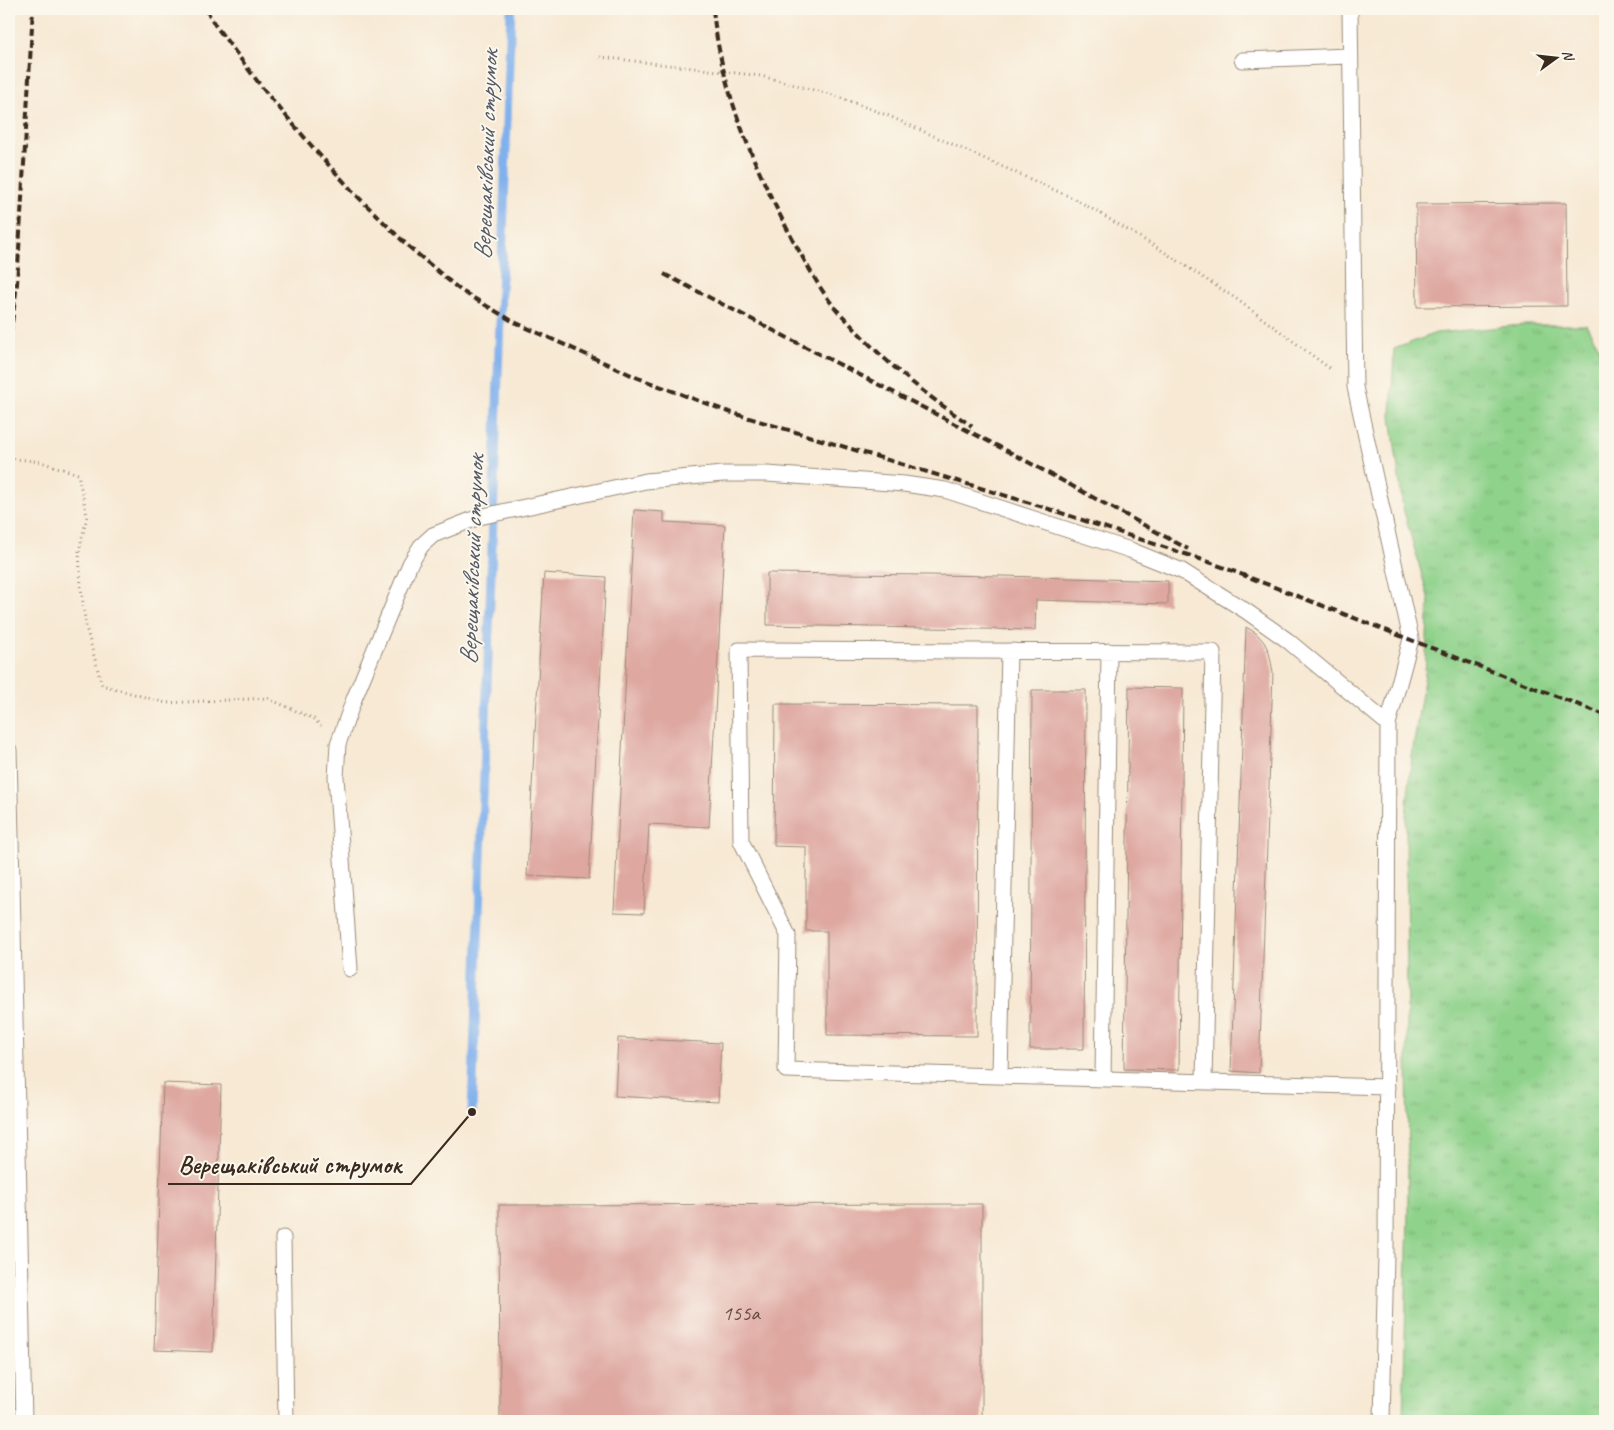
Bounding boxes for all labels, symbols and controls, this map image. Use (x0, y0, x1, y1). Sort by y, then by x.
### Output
north arrow (1532, 32, 1582, 82)
water label: Верещаківський струмок (466, 46, 506, 260)
text: N (1559, 48, 1578, 63)
water label: Верещаківський струмок (452, 451, 492, 665)
callout: Верещаківський струмок (168, 1144, 411, 1184)
text: Верещаківський струмок (179, 1149, 403, 1181)
house number: 155а (722, 1300, 762, 1326)

